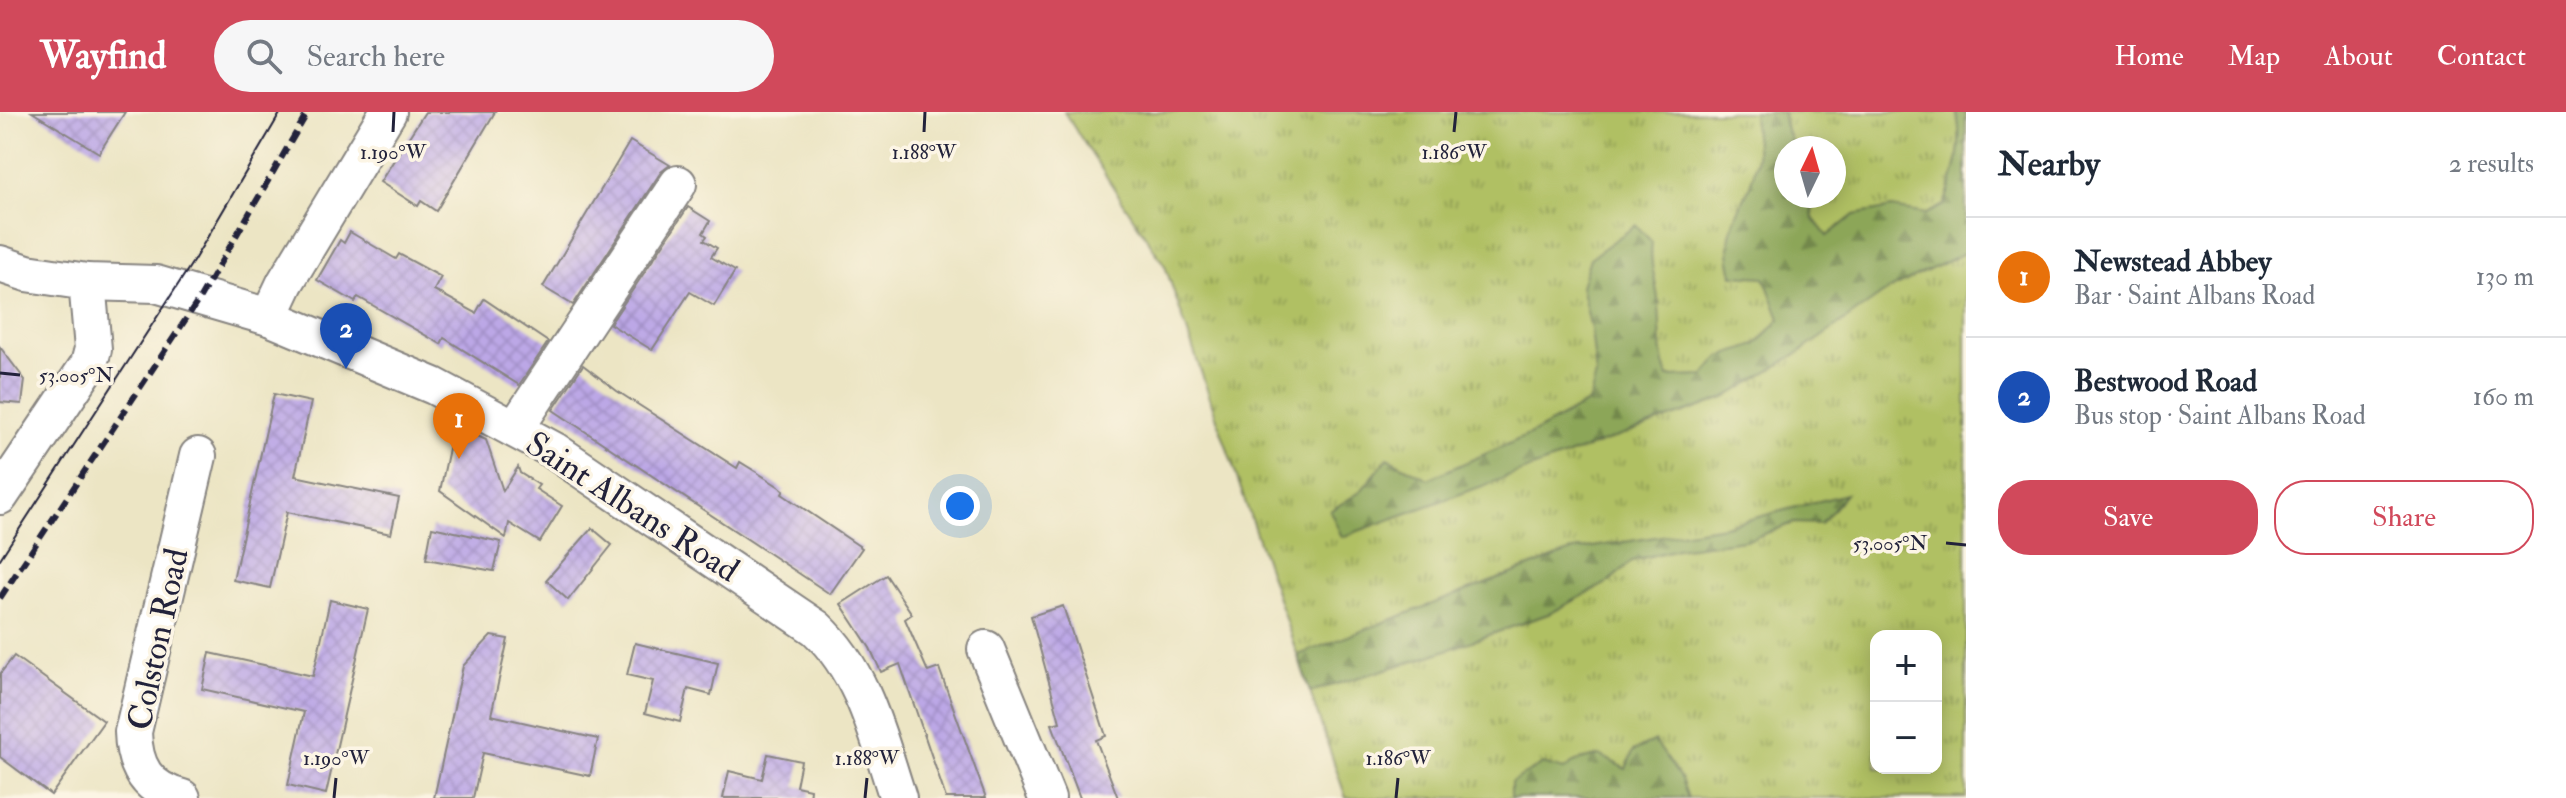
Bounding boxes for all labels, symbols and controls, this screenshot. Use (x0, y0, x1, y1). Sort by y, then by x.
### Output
search box (214, 20, 774, 92)
text: Wayfind (40, 32, 166, 80)
icon: search (242, 34, 286, 78)
text: Search here (306, 38, 445, 75)
text: Home (2114, 39, 2184, 74)
text: Map (2228, 39, 2280, 74)
text: About (2324, 39, 2393, 74)
text: Contact (2437, 39, 2526, 74)
north arrow (1774, 136, 1846, 208)
text: 1.190°W (360, 140, 427, 165)
text: 1.188°W (892, 140, 957, 165)
text: 1.186°W (1421, 140, 1487, 165)
text: Nearby (1998, 143, 2100, 186)
text: 2 results (2449, 148, 2534, 180)
text: Newstead Abbey (2074, 243, 2271, 280)
text: 1 (2019, 261, 2029, 293)
text: 130 m (2476, 261, 2534, 293)
text: Bar · Saint Albans Road (2074, 280, 2315, 312)
pin: 2 (320, 303, 372, 369)
text: 53.005°N (39, 363, 113, 388)
text: Bestwood Road (2074, 363, 2257, 400)
text: 2 (2017, 381, 2031, 413)
text: 160 m (2473, 381, 2534, 413)
pin: 1 (433, 393, 485, 459)
text: Bus stop · Saint Albans Road (2074, 400, 2366, 432)
street label: Saint Albans Road (517, 422, 747, 592)
button: Save (1998, 480, 2258, 555)
button: Share (2274, 480, 2534, 555)
your location (940, 486, 980, 526)
text: 53.005°N (1853, 531, 1927, 556)
street label: Colston Road (118, 544, 199, 734)
map controls (1870, 630, 1942, 774)
button: + (1870, 630, 1942, 702)
button: − (1870, 702, 1942, 774)
text: 1.190°W (303, 746, 370, 771)
text: 1.188°W (835, 746, 900, 771)
text: 1.186°W (1365, 746, 1431, 771)

